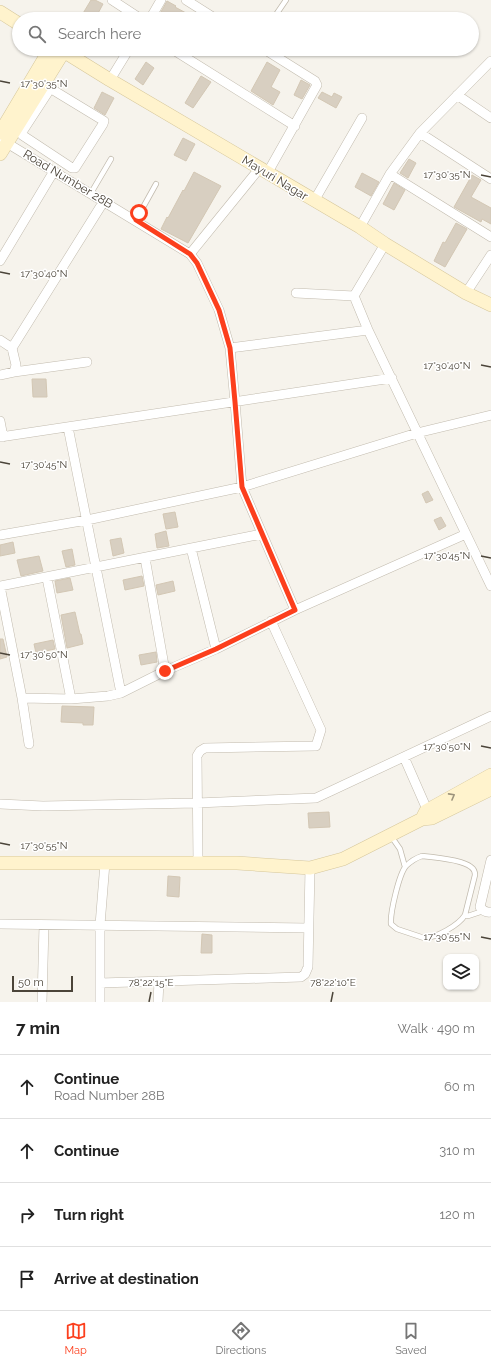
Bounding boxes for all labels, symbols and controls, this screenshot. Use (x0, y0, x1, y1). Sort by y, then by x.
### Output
search box (12, 12, 479, 56)
icon: search (26, 23, 48, 45)
text: Search here (58, 25, 141, 43)
text: 17°30'35"N (21, 78, 67, 89)
street label: Road Number 28B (21, 147, 115, 211)
street label: Mayuri Nagar (240, 153, 311, 204)
text: 17°30'35"N (424, 169, 470, 180)
route start (130, 204, 148, 222)
text: 17°30'40"N (21, 268, 67, 279)
text: 17°30'40"N (424, 360, 470, 371)
text: 17°30'45"N (21, 459, 67, 470)
text: 17°30'45"N (424, 550, 470, 561)
text: 17°30'50"N (20, 649, 68, 660)
route end (156, 662, 174, 680)
text: 17°30'50"N (423, 741, 471, 752)
one-way arrow (448, 794, 455, 801)
text: 17°30'55"N (21, 840, 67, 851)
text: 17°30'55"N (424, 931, 470, 942)
map controls (443, 954, 479, 990)
button: layers (443, 954, 479, 990)
scale bar (12, 974, 73, 993)
text: 50 m (18, 976, 44, 989)
text: 78°22'15"E (128, 977, 174, 988)
text: 78°22'10"E (310, 977, 356, 988)
text: 7 min (16, 1018, 60, 1038)
text: Walk · 490 m (398, 1021, 475, 1036)
text: Continue (54, 1070, 119, 1088)
icon: ahead (16, 1076, 38, 1098)
text: 60 m (444, 1079, 475, 1094)
text: Road Number 28B (54, 1088, 165, 1103)
icon: ahead (16, 1140, 38, 1162)
text: Continue (54, 1142, 119, 1160)
text: 310 m (439, 1143, 475, 1158)
icon: right (16, 1204, 38, 1226)
text: Turn right (54, 1206, 124, 1224)
text: 120 m (439, 1207, 475, 1222)
icon: arrive (16, 1268, 38, 1290)
text: Arrive at destination (54, 1270, 199, 1288)
tab: Map (64, 1320, 87, 1357)
tab: Directions (216, 1320, 266, 1357)
tab: Saved (395, 1320, 427, 1357)

